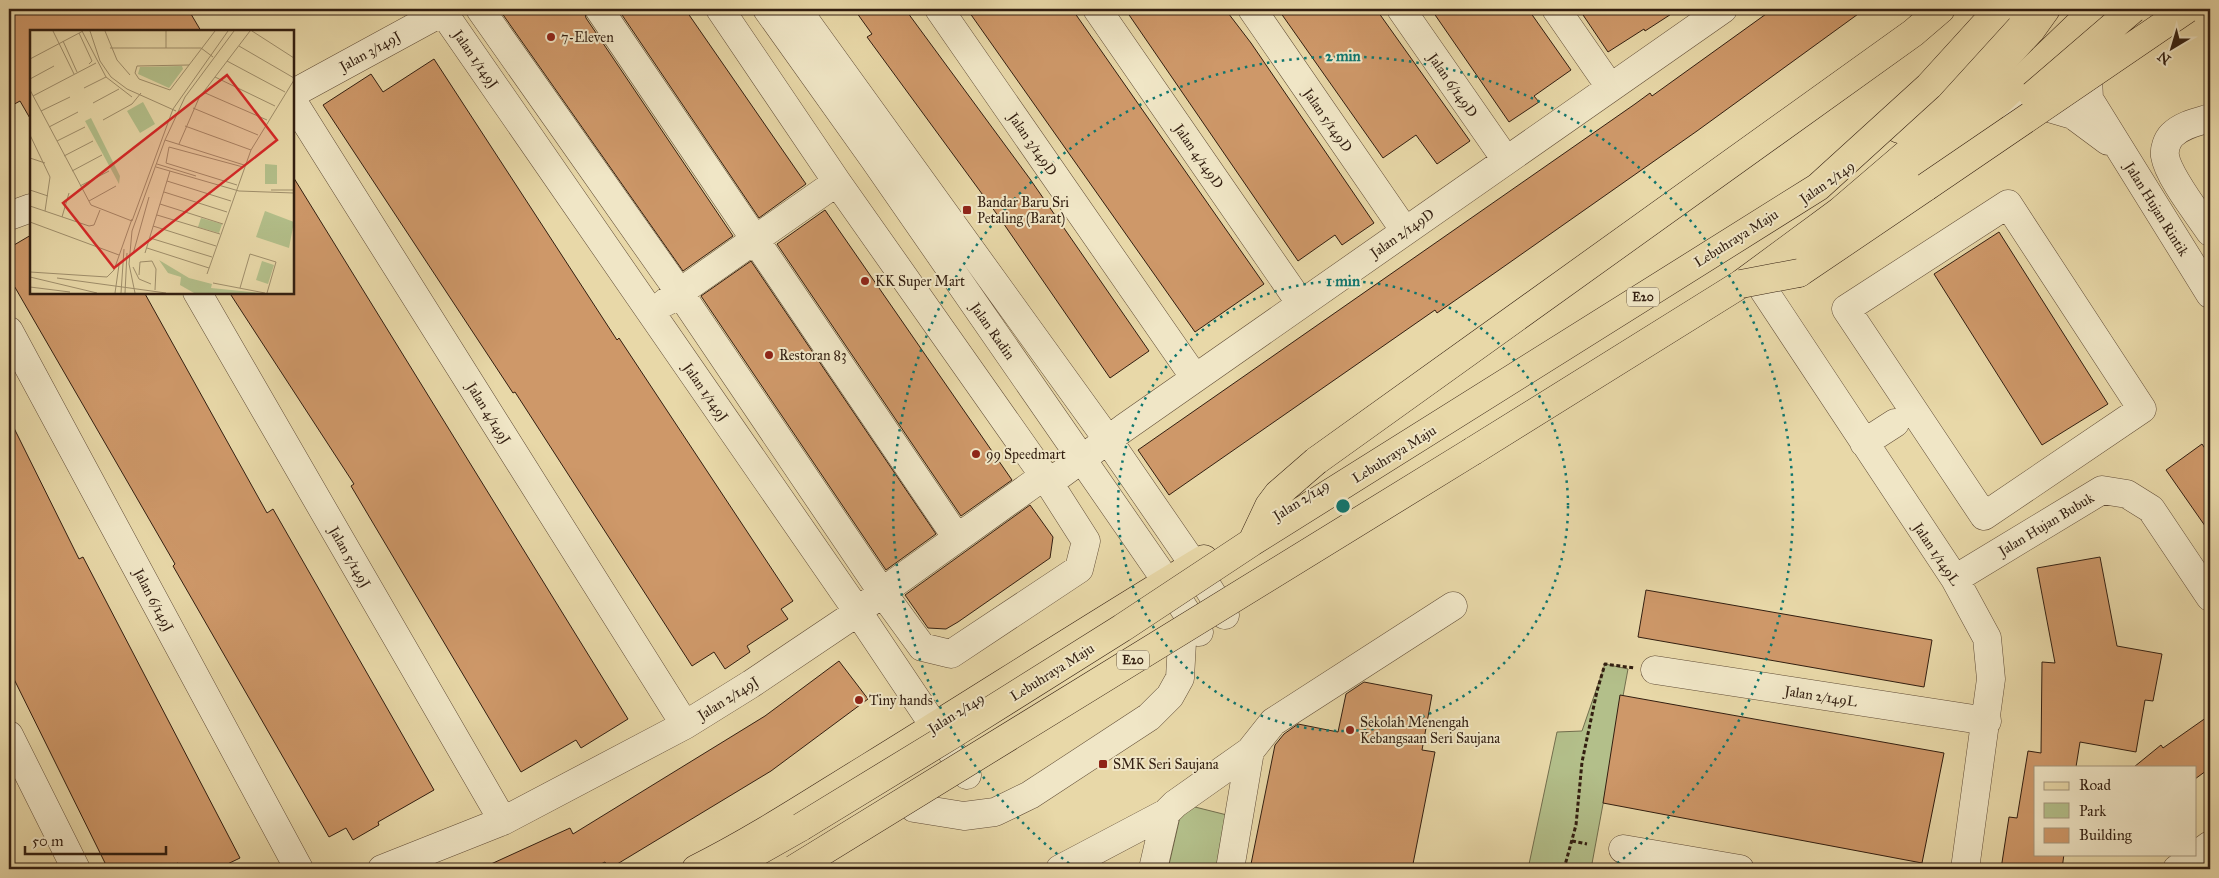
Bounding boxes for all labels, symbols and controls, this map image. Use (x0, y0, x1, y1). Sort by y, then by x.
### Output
north arrow (2146, 22, 2196, 72)
street label: Jalan 1/149J (447, 25, 502, 93)
street label: Jalan 3/149J (335, 28, 405, 77)
place label: 7-Eleven (561, 29, 614, 46)
inset map (30, 30, 294, 294)
marker: 7-Eleven (545, 31, 557, 43)
text: 2 min (1325, 47, 1362, 65)
text: N (2154, 47, 2174, 68)
street label: Jalan 6/149D (1422, 48, 1481, 121)
street label: Jalan 5/149D (1298, 84, 1356, 156)
street label: Jalan 3/149D (1003, 108, 1060, 180)
street label: Jalan 4/149D (1168, 119, 1227, 192)
street label: Jalan 2/149 (1795, 157, 1859, 209)
street label: Jalan Hujan Rintik (2119, 158, 2192, 260)
place label: Bandar Baru Sri Petaling (Barat) (977, 194, 1069, 228)
marker: Bandar Baru Sri Petaling (Barat) (961, 204, 973, 216)
street label: Jalan 2/149D (1365, 205, 1438, 264)
street label: Lebuhraya Maju (1691, 206, 1782, 271)
text: 1 min (1326, 272, 1361, 290)
place label: KK Super Mart (875, 273, 965, 290)
marker: KK Super Mart (859, 275, 871, 287)
road number: E20 (1627, 288, 1659, 306)
street label: Jalan Radin (965, 298, 1019, 364)
place label: Restoran 83 (779, 347, 847, 364)
marker: Restoran 83 (763, 349, 775, 361)
street label: Jalan 1/149J (677, 358, 732, 426)
street label: Jalan 4/149J (461, 378, 514, 448)
street label: Lebuhraya Maju (1349, 422, 1440, 487)
place label: 99 Speedmart (986, 446, 1066, 463)
marker: 99 Speedmart (970, 448, 982, 460)
street label: Jalan 2/149 (1268, 477, 1333, 526)
street label: Jalan Hujan Bubuk (1994, 489, 2098, 561)
centre of rings (1334, 497, 1352, 515)
street label: Jalan 1/149L (1907, 518, 1964, 590)
street label: Jalan 5/149J (323, 522, 374, 592)
street label: Jalan 6/149J (128, 564, 177, 635)
street label: Lebuhraya Maju (1007, 640, 1098, 705)
road number: E20 (1117, 650, 1149, 670)
street label: Jalan 2/149J (693, 673, 763, 726)
street label: Jalan 2/149L (1781, 682, 1859, 712)
street label: Jalan 2/149 (923, 690, 988, 739)
place label: Tiny hands (869, 692, 933, 709)
marker: Tiny hands (853, 694, 865, 706)
place label: Sekolah Menengah Kebangsaan Seri Saujana (1360, 714, 1500, 747)
marker: Sekolah Menengah Kebangsaan Seri Saujana (1344, 724, 1356, 736)
place label: SMK Seri Saujana (1113, 756, 1219, 773)
marker: SMK Seri Saujana (1097, 758, 1109, 770)
legend (2034, 766, 2196, 856)
text: Road (2079, 776, 2111, 794)
text: Park (2079, 802, 2106, 820)
scale bar (25, 823, 166, 855)
text: Building (2079, 826, 2133, 844)
text: 50 m (32, 832, 64, 850)

